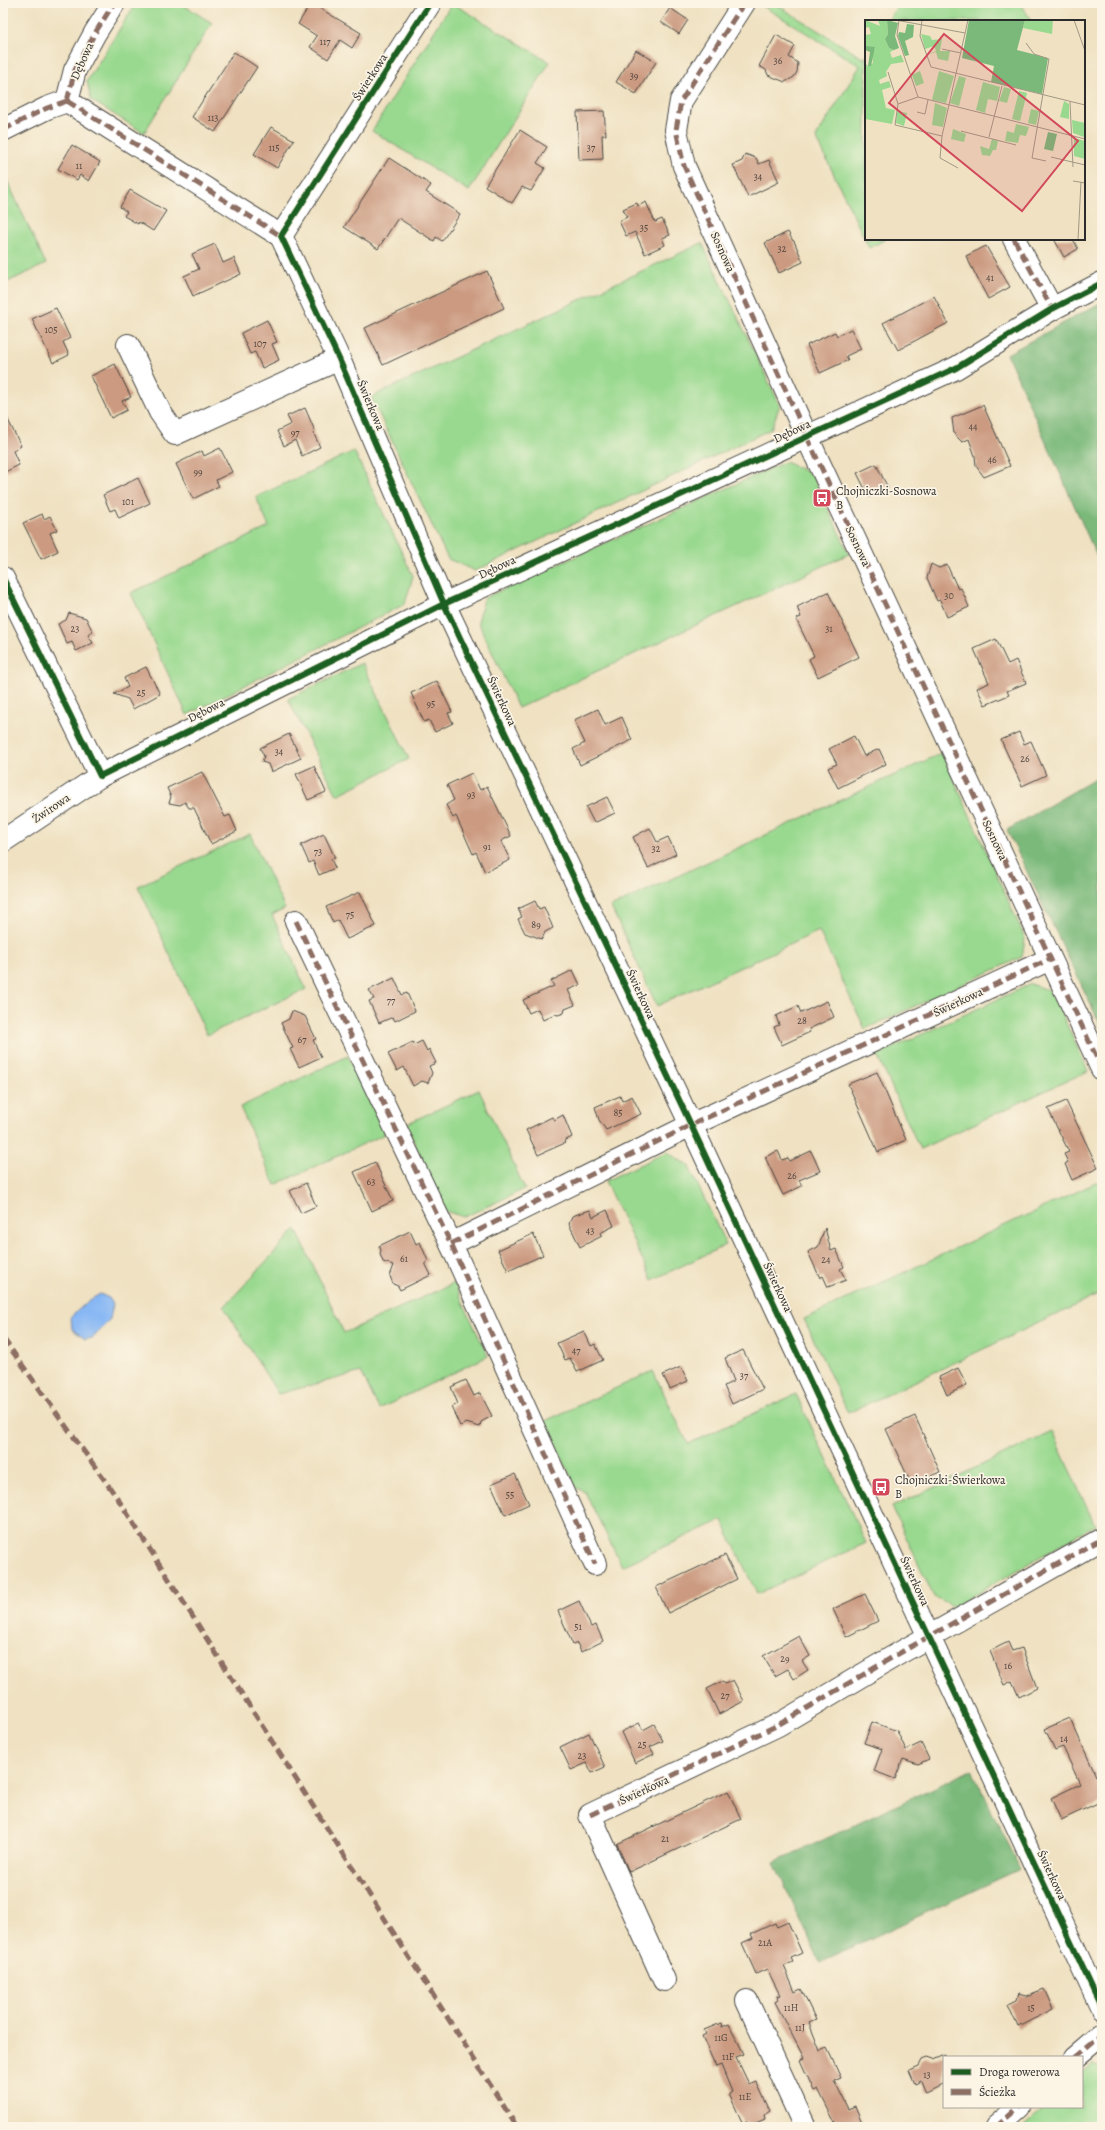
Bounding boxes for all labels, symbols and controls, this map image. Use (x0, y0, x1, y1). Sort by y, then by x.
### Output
inset map (865, 20, 1085, 240)
house number: 117 (319, 35, 331, 48)
street label: Dębowa (67, 39, 98, 82)
street label: Świerkowa (349, 50, 391, 104)
house number: 36 (774, 54, 783, 67)
house number: 39 (630, 69, 639, 82)
house number: 113 (208, 111, 219, 124)
house number: 115 (268, 141, 280, 154)
house number: 37 (587, 141, 596, 154)
house number: 11 (76, 159, 83, 172)
house number: 34 (754, 170, 763, 183)
house number: 35 (640, 221, 648, 234)
street label: Sosnowa (707, 229, 739, 275)
house number: 32 (778, 242, 787, 255)
house number: 41 (986, 271, 995, 284)
house number: 105 (44, 323, 58, 336)
house number: 107 (254, 337, 267, 350)
street label: Świerkowa (353, 377, 389, 433)
street label: Dębowa (771, 415, 814, 447)
house number: 44 (968, 420, 978, 433)
house number: 97 (291, 426, 300, 439)
house number: 46 (987, 453, 997, 466)
house number: 99 (193, 465, 203, 478)
place label: Chojniczki-Sosnowa B (836, 483, 937, 513)
bus stop icon: Chojniczki-Sosnowa B (811, 487, 833, 509)
house number: 101 (122, 495, 135, 508)
street label: Sosnowa (842, 523, 875, 569)
street label: Dębowa (476, 551, 519, 583)
house number: 30 (944, 589, 954, 602)
house number: 23 (71, 622, 79, 635)
house number: 31 (825, 622, 833, 635)
street label: Świerkowa (483, 673, 521, 729)
house number: 25 (136, 686, 146, 699)
street label: Dębowa (185, 694, 228, 726)
house number: 95 (427, 697, 435, 710)
house number: 34 (275, 745, 284, 758)
house number: 26 (1020, 752, 1030, 765)
house number: 93 (467, 788, 475, 801)
street label: Żwirowa (29, 789, 73, 827)
street label: Sosnowa (979, 817, 1012, 863)
house number: 91 (483, 840, 492, 853)
house number: 32 (652, 842, 661, 855)
house number: 73 (314, 845, 322, 858)
house number: 75 (346, 908, 354, 921)
house number: 89 (531, 918, 541, 931)
street label: Świerkowa (622, 966, 660, 1022)
street label: Świerkowa (930, 983, 986, 1021)
house number: 77 (387, 994, 396, 1007)
house number: 28 (797, 1014, 807, 1027)
house number: 67 (298, 1033, 307, 1046)
house number: 85 (613, 1106, 623, 1119)
house number: 26 (787, 1169, 797, 1182)
house number: 63 (367, 1175, 375, 1188)
house number: 43 (586, 1224, 594, 1237)
house number: 61 (400, 1252, 409, 1265)
house number: 24 (821, 1253, 831, 1266)
street label: Świerkowa (759, 1259, 797, 1315)
house number: 47 (572, 1344, 581, 1357)
house number: 37 (740, 1369, 749, 1382)
place label: Chojniczki-Świerkowa B (895, 1472, 1006, 1502)
bus stop icon: Chojniczki-Świerkowa B (870, 1476, 892, 1498)
house number: 55 (506, 1488, 514, 1501)
street label: Świerkowa (896, 1553, 934, 1609)
house number: 51 (574, 1620, 582, 1633)
house number: 29 (780, 1652, 790, 1665)
house number: 16 (1004, 1659, 1012, 1672)
house number: 27 (721, 1689, 730, 1702)
house number: 14 (1060, 1732, 1068, 1745)
house number: 25 (637, 1738, 647, 1751)
house number: 23 (578, 1749, 586, 1762)
street label: Świerkowa (616, 1771, 672, 1809)
house number: 21 (661, 1832, 670, 1845)
street label: Świerkowa (1033, 1847, 1071, 1903)
house number: 21A (758, 1936, 772, 1949)
house number: 11H (784, 2001, 798, 2014)
house number: 15 (1027, 2001, 1035, 2014)
house number: 11J (795, 2021, 805, 2034)
house number: 11G (714, 2031, 728, 2044)
house number: 11F (722, 2050, 734, 2063)
legend (943, 2056, 1083, 2108)
text: Droga rowerowa (979, 2064, 1060, 2080)
house number: 13 (923, 2068, 931, 2081)
text: Ścieżka (979, 2084, 1016, 2100)
house number: 11E (739, 2090, 751, 2103)

